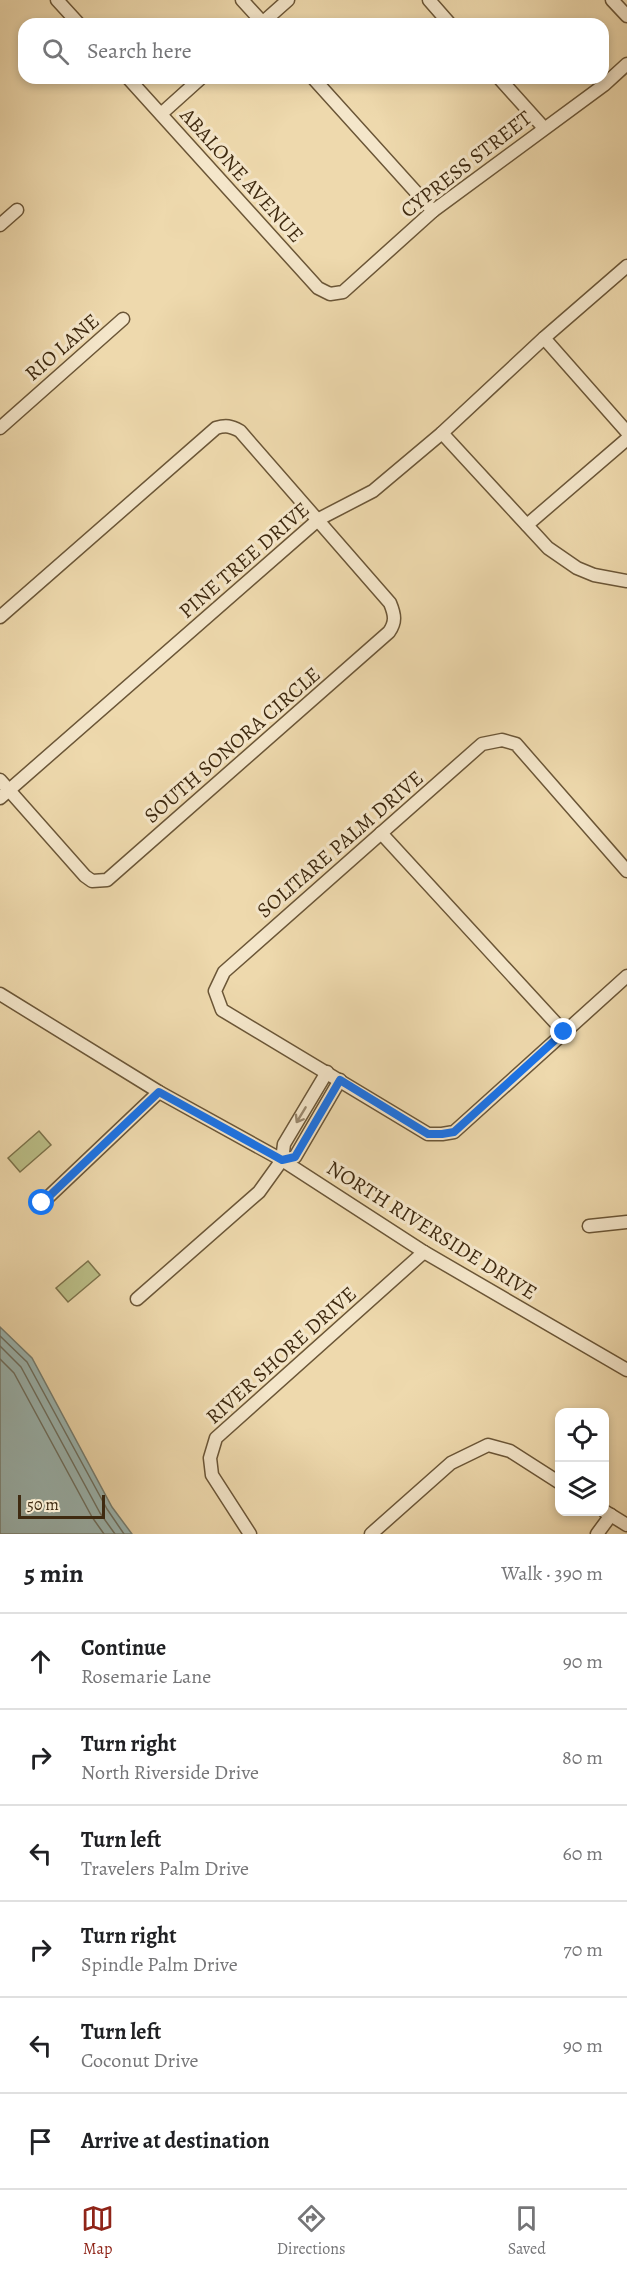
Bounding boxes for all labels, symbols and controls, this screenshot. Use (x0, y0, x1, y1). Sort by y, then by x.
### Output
search box (18, 18, 609, 84)
icon: search (39, 35, 72, 68)
text: Search here (87, 36, 192, 66)
street label: ABALONE AVENUE (173, 101, 310, 248)
street label: CYPRESS STREET (395, 104, 538, 224)
street label: RIO LANE (19, 307, 105, 387)
street label: PINE TREE DRIVE (173, 495, 315, 625)
street label: SOUTH SONORA CIRCLE (138, 661, 326, 829)
street label: SOLITARE PALM DRIVE (251, 764, 429, 924)
route end (550, 1018, 576, 1044)
one-way arrow (295, 1106, 307, 1123)
street label: NORTH RIVERSIDE DRIVE (322, 1154, 542, 1306)
route start (28, 1189, 54, 1215)
street label: RIVER SHORE DRIVE (200, 1280, 362, 1430)
map controls (555, 1408, 609, 1516)
button: locate (555, 1408, 609, 1462)
button: layers (555, 1462, 609, 1516)
scale bar (18, 1492, 105, 1520)
text: 50 m (27, 1494, 59, 1516)
text: 5 min (24, 1556, 84, 1591)
text: Walk · 390 m (501, 1560, 603, 1587)
text: Continue (81, 1633, 166, 1663)
icon: ahead (24, 1645, 57, 1678)
text: 90 m (563, 1648, 603, 1675)
text: Rosemarie Lane (81, 1663, 211, 1690)
text: Turn right (81, 1729, 177, 1759)
icon: right (24, 1741, 57, 1774)
text: 80 m (562, 1744, 603, 1771)
text: North Riverside Drive (81, 1759, 259, 1786)
text: Turn left (81, 1825, 161, 1855)
icon: left (24, 1837, 57, 1870)
text: 60 m (563, 1840, 603, 1867)
text: Travelers Palm Drive (81, 1855, 249, 1882)
text: Turn right (81, 1921, 177, 1951)
icon: right (24, 1933, 57, 1966)
text: 70 m (563, 1936, 603, 1963)
text: Spindle Palm Drive (81, 1951, 238, 1978)
text: Turn left (81, 2017, 161, 2047)
icon: left (24, 2029, 57, 2062)
text: 90 m (563, 2032, 603, 2059)
text: Coconut Drive (81, 2047, 198, 2074)
icon: arrive (24, 2125, 57, 2158)
text: Arrive at destination (81, 2126, 270, 2156)
tab: Map (81, 2202, 114, 2260)
tab: Directions (277, 2202, 345, 2260)
tab: Saved (508, 2202, 546, 2260)

